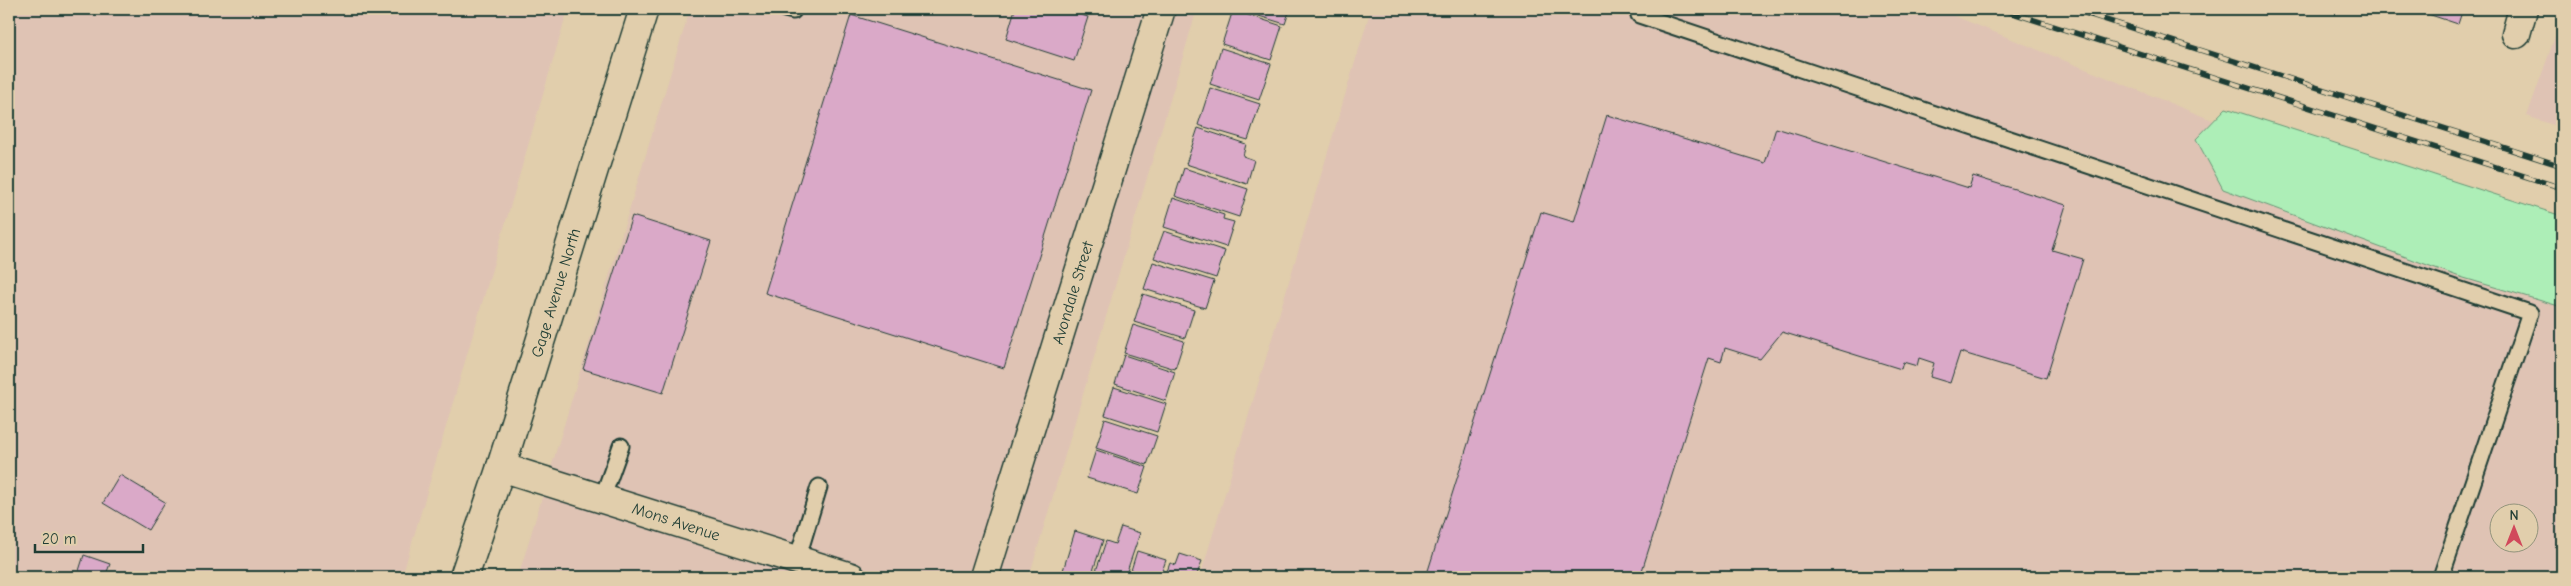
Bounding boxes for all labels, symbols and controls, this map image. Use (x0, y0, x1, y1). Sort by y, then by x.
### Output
street label: Gage Avenue North (528, 226, 584, 360)
street label: Avondale Street (1049, 239, 1097, 347)
street label: Mons Avenue (630, 499, 722, 545)
north arrow (2488, 504, 2538, 554)
text: N (2509, 507, 2519, 524)
scale bar (35, 521, 142, 553)
text: 20 m (42, 530, 76, 548)

